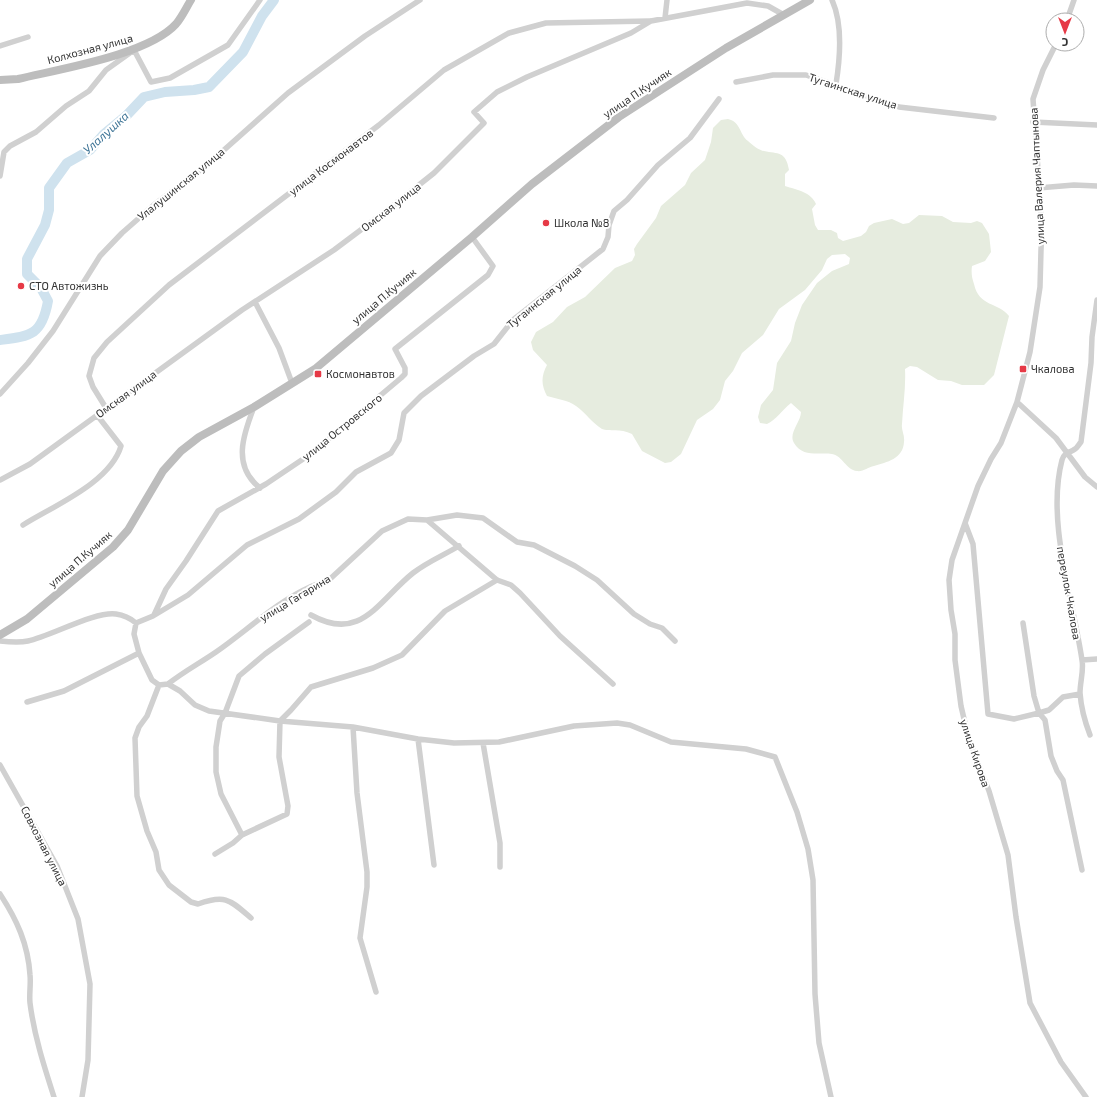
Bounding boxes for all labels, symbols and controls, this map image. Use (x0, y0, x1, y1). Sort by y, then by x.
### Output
north arrow (1045, 12, 1085, 52)
street label: Колхозная улица (46, 31, 134, 67)
text: С (1061, 36, 1068, 49)
street label: улица П.Кучияк (600, 65, 674, 121)
street label: Тугаинская улица (807, 70, 899, 112)
street label: улица Валерия Чаптынова (1026, 107, 1048, 245)
water label: Улалушка (80, 108, 131, 156)
street label: улица Космонавтов (286, 126, 376, 198)
street label: Улалушинская улица (135, 145, 227, 223)
street label: Омская улица (358, 179, 424, 235)
place label: Школа №8 (554, 216, 609, 229)
marker: Школа №8 (541, 218, 551, 228)
street label: Тугаинская улица (504, 263, 584, 331)
street label: улица П.Кучияк (349, 265, 419, 327)
place label: СТО Автожизнь (29, 279, 109, 292)
marker: СТО Автожизнь (16, 281, 26, 291)
place label: Чкалова (1031, 362, 1074, 375)
marker: Чкалова (1018, 364, 1028, 374)
street label: Омская улица (93, 367, 159, 421)
place label: Космонавтов (326, 367, 395, 380)
marker: Космонавтов (313, 369, 323, 379)
street label: улица Островского (299, 390, 385, 464)
street label: улица П.Кучияк (45, 528, 115, 590)
street label: переулок Чкалова (1054, 545, 1084, 641)
street label: улица Гагарина (257, 571, 333, 625)
street label: улица Кирова (957, 717, 993, 789)
street label: Совхозная улица (18, 804, 70, 888)

